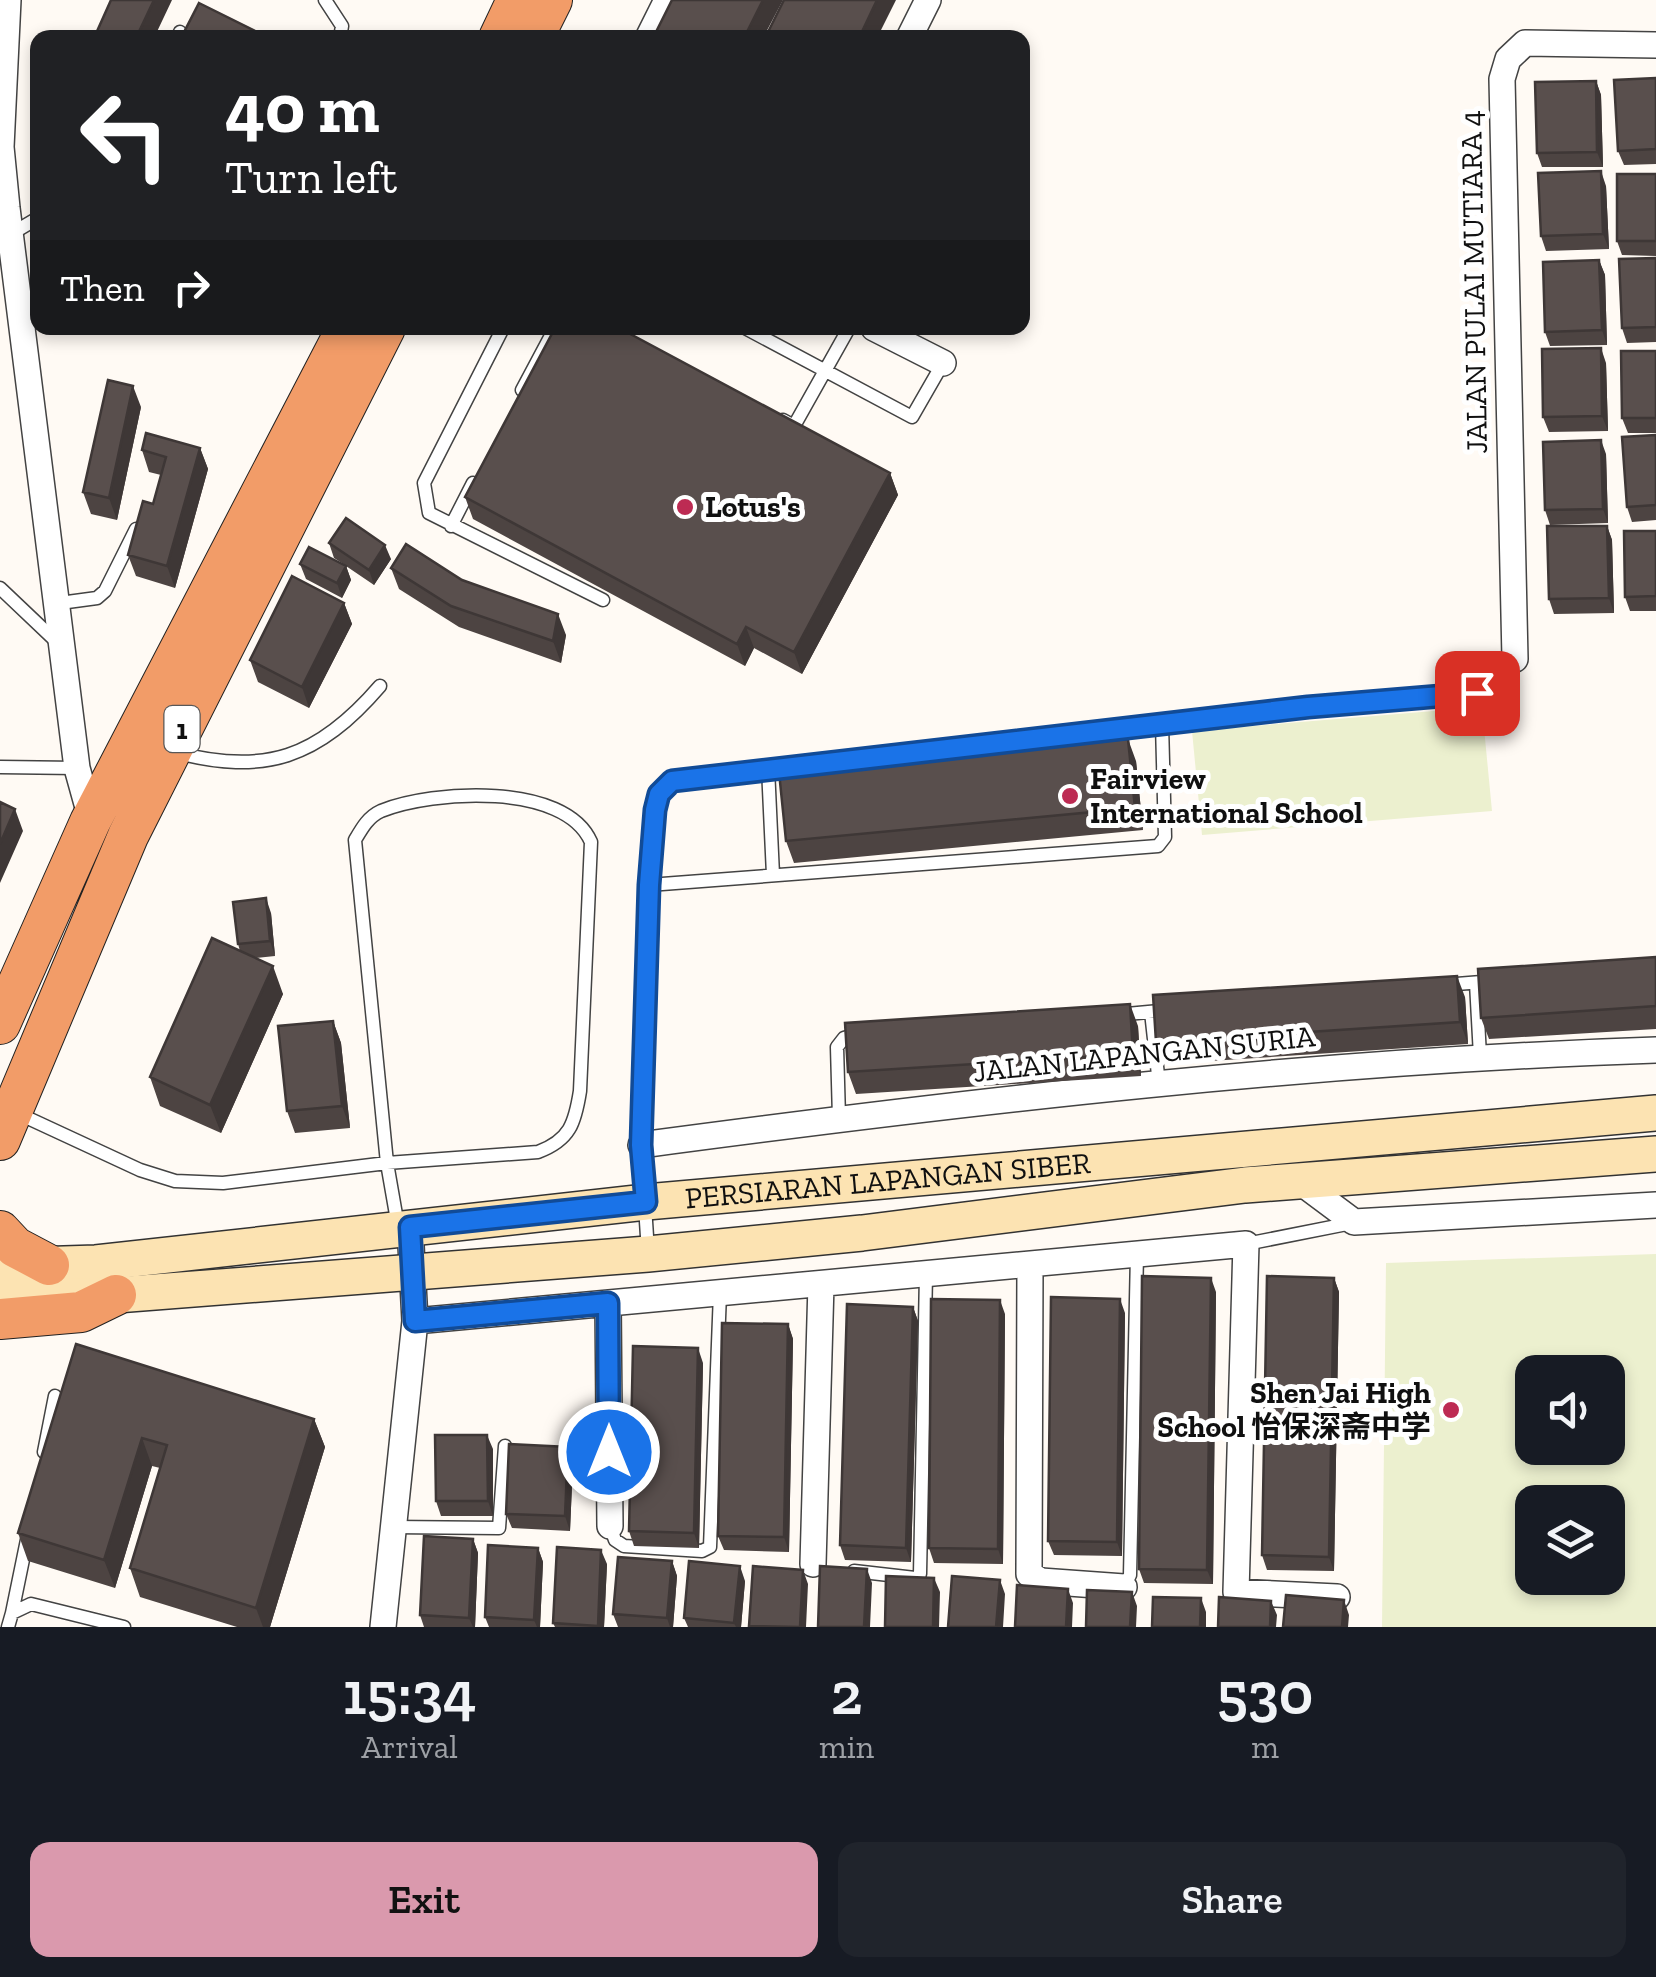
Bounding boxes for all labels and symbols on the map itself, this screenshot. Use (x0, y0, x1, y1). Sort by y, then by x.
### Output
street label: JALAN PULAI MUTIARA 4 (1453, 110, 1495, 454)
place label: Lotus's (705, 489, 801, 525)
marker: Lotus's (674, 496, 696, 518)
pin (1435, 651, 1520, 736)
road number: 1 (164, 706, 200, 752)
place label: Fairview International School (1090, 761, 1363, 831)
marker: Fairview International School (1059, 785, 1081, 807)
street label: JALAN LAPANGAN SURIA (971, 1018, 1317, 1090)
street label: PERSIARAN LAPANGAN SIBER (683, 1145, 1092, 1216)
place label: Shen Jai High School 怡保深斋中学 (1157, 1375, 1432, 1445)
marker: Shen Jai High School 怡保深斋中学 (1440, 1399, 1462, 1421)
position arrow (557, 1400, 661, 1504)

